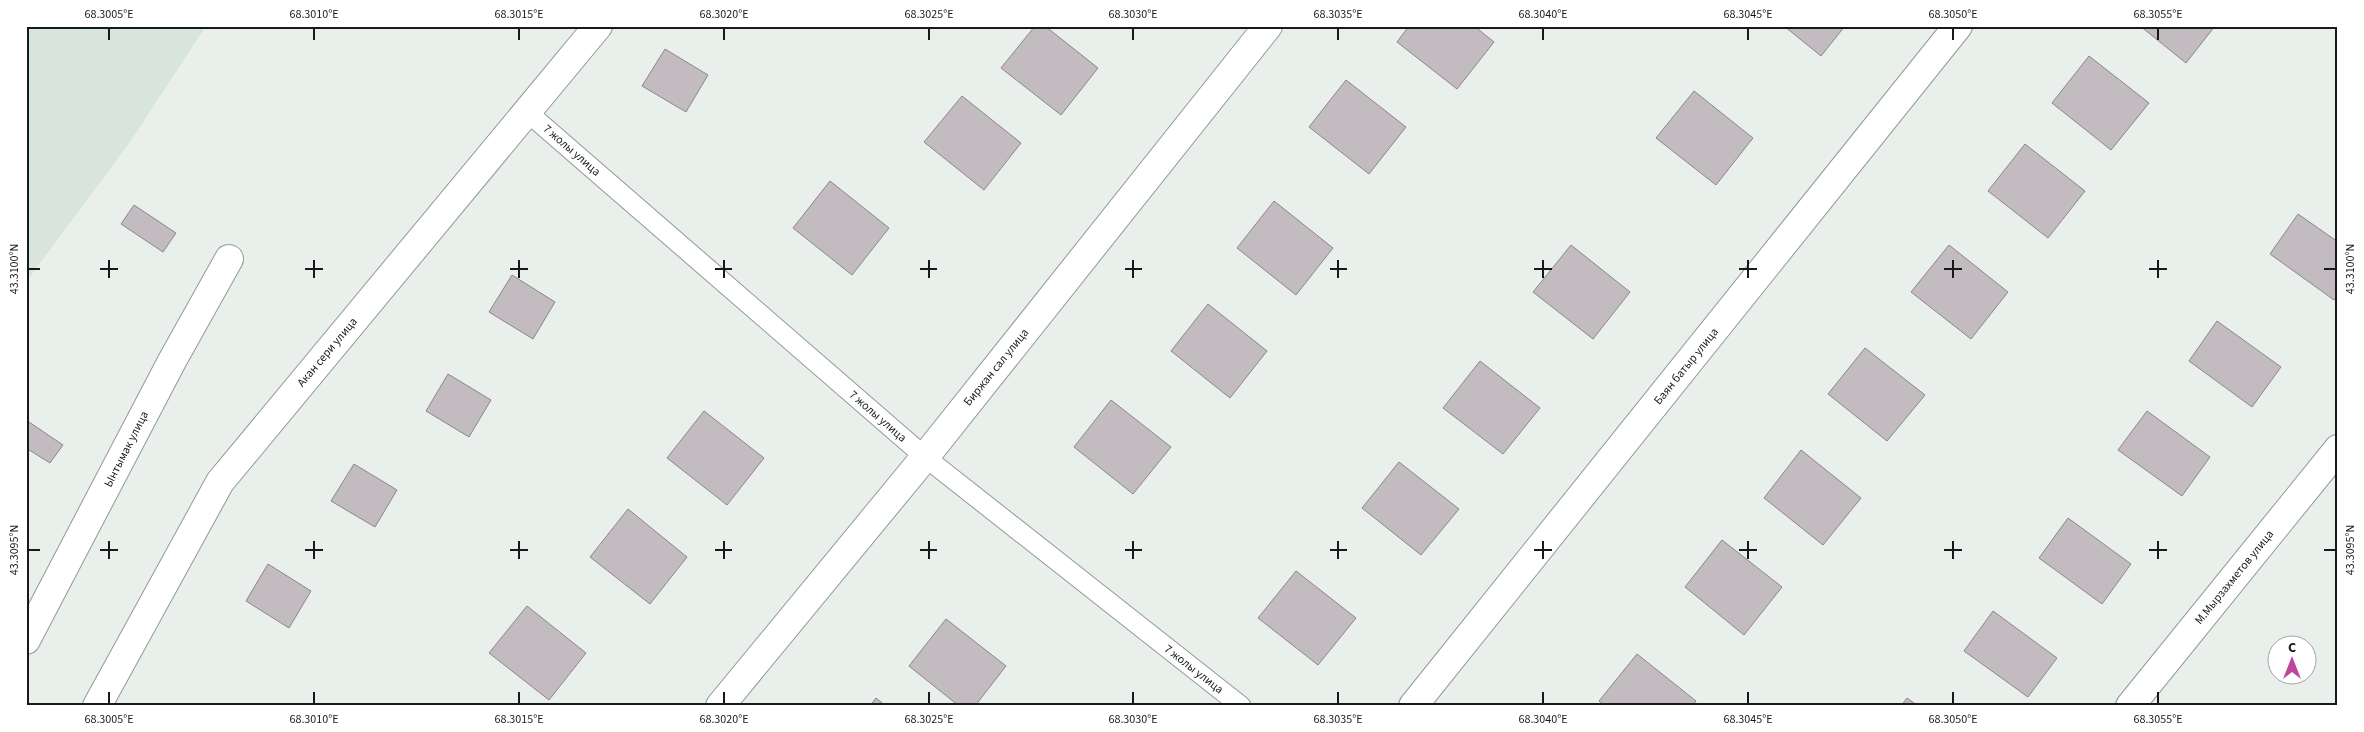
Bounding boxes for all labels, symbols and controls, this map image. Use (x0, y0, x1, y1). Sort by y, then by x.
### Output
text: 68.3005°E (84, 6, 134, 23)
text: 68.3010°E (289, 6, 339, 23)
text: 68.3015°E (494, 6, 544, 23)
text: 68.3020°E (699, 6, 749, 23)
text: 68.3025°E (904, 6, 954, 23)
text: 68.3030°E (1108, 6, 1158, 23)
text: 68.3035°E (1313, 6, 1363, 23)
text: 68.3040°E (1518, 6, 1568, 23)
text: 68.3045°E (1723, 6, 1773, 23)
text: 68.3050°E (1928, 6, 1978, 23)
text: 68.3055°E (2133, 6, 2183, 23)
street label: 7 жолы улица (539, 121, 604, 180)
text: 43.3100°N (6, 244, 23, 294)
text: 43.3100°N (2342, 244, 2359, 294)
street label: Акан сери улица (293, 314, 362, 391)
street label: Баян батыр улица (1650, 324, 1723, 408)
street label: Биржан сал улица (960, 325, 1033, 410)
street label: 7 жолы улица (845, 387, 910, 446)
street label: Ынтымак улица (100, 408, 153, 490)
text: 43.3095°N (6, 525, 23, 575)
text: 43.3095°N (2342, 525, 2359, 575)
street label: М.Мырзахметов улица (2191, 526, 2278, 628)
north arrow (2266, 634, 2316, 684)
text: С (2288, 638, 2296, 658)
street label: 7 жолы улица (1160, 641, 1227, 698)
text: 68.3005°E (84, 711, 134, 728)
text: 68.3010°E (289, 711, 339, 728)
text: 68.3015°E (494, 711, 544, 728)
text: 68.3020°E (699, 711, 749, 728)
text: 68.3025°E (904, 711, 954, 728)
text: 68.3030°E (1108, 711, 1158, 728)
text: 68.3035°E (1313, 711, 1363, 728)
text: 68.3040°E (1518, 711, 1568, 728)
text: 68.3045°E (1723, 711, 1773, 728)
text: 68.3050°E (1928, 711, 1978, 728)
text: 68.3055°E (2133, 711, 2183, 728)

